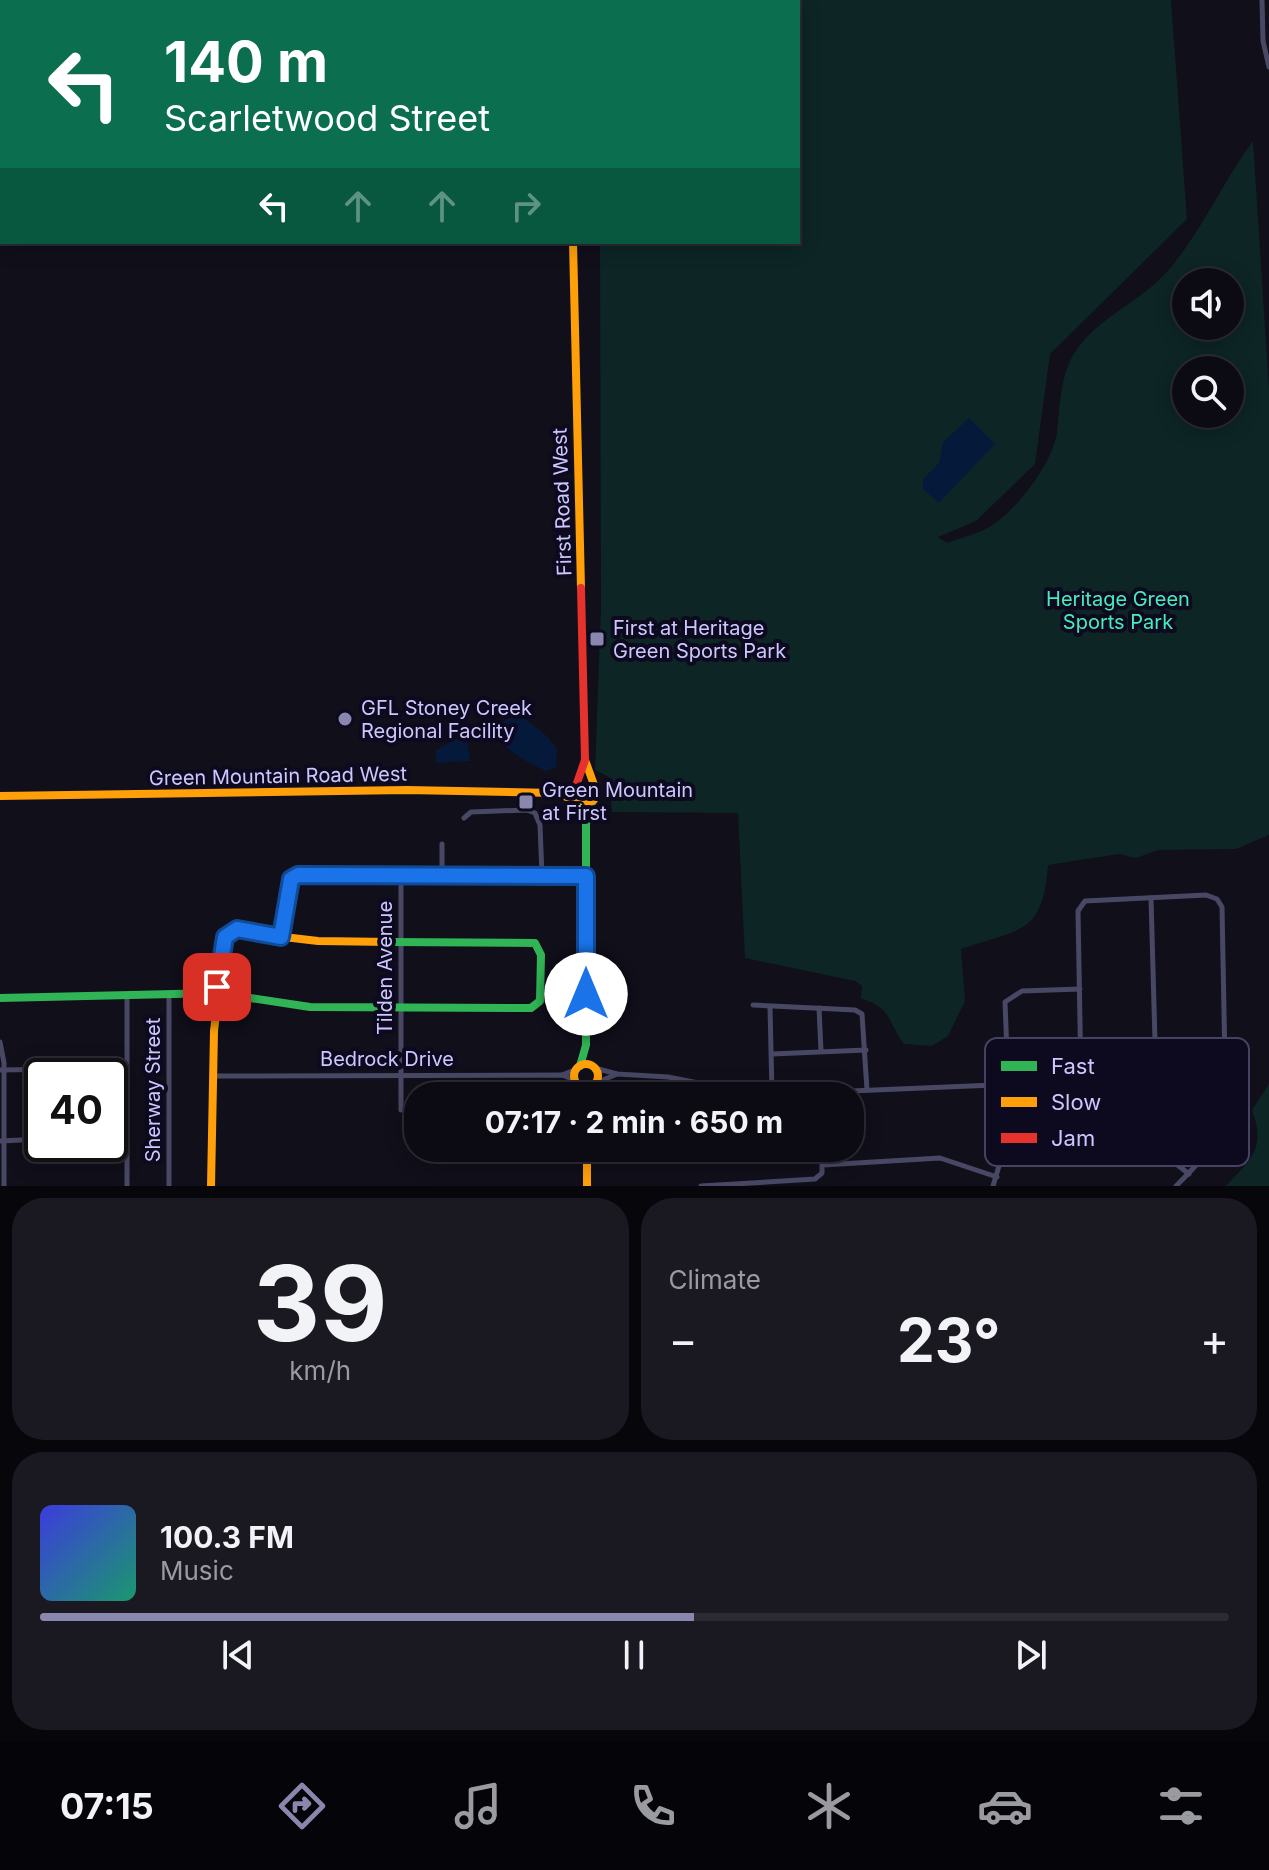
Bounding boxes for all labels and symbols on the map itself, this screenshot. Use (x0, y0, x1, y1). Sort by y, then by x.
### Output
street label: First Road West (547, 427, 577, 576)
park label: Heritage Green Sports Park (1046, 587, 1190, 634)
place label: First at Heritage Green Sports Park (613, 616, 786, 663)
marker: First at Heritage Green Sports Park (588, 630, 606, 648)
place label: GFL Stoney Creek Regional Facility (361, 696, 532, 743)
marker: GFL Stoney Creek Regional Facility (336, 710, 354, 728)
street label: Green Mountain Road West (149, 762, 408, 790)
place label: Green Mountain at First (542, 778, 693, 825)
marker: Green Mountain at First (517, 793, 535, 811)
street label: Tilden Avenue (373, 901, 397, 1035)
position arrow (544, 952, 628, 1036)
pin (183, 953, 251, 1021)
street label: Sherway Street (141, 1017, 165, 1162)
legend (985, 1038, 1249, 1166)
street label: Bedrock Drive (320, 1047, 454, 1071)
text: Fast (1051, 1053, 1095, 1079)
speed limit sign: 40 (24, 1058, 128, 1162)
text: Slow (1051, 1089, 1101, 1115)
text: Jam (1051, 1125, 1095, 1151)

